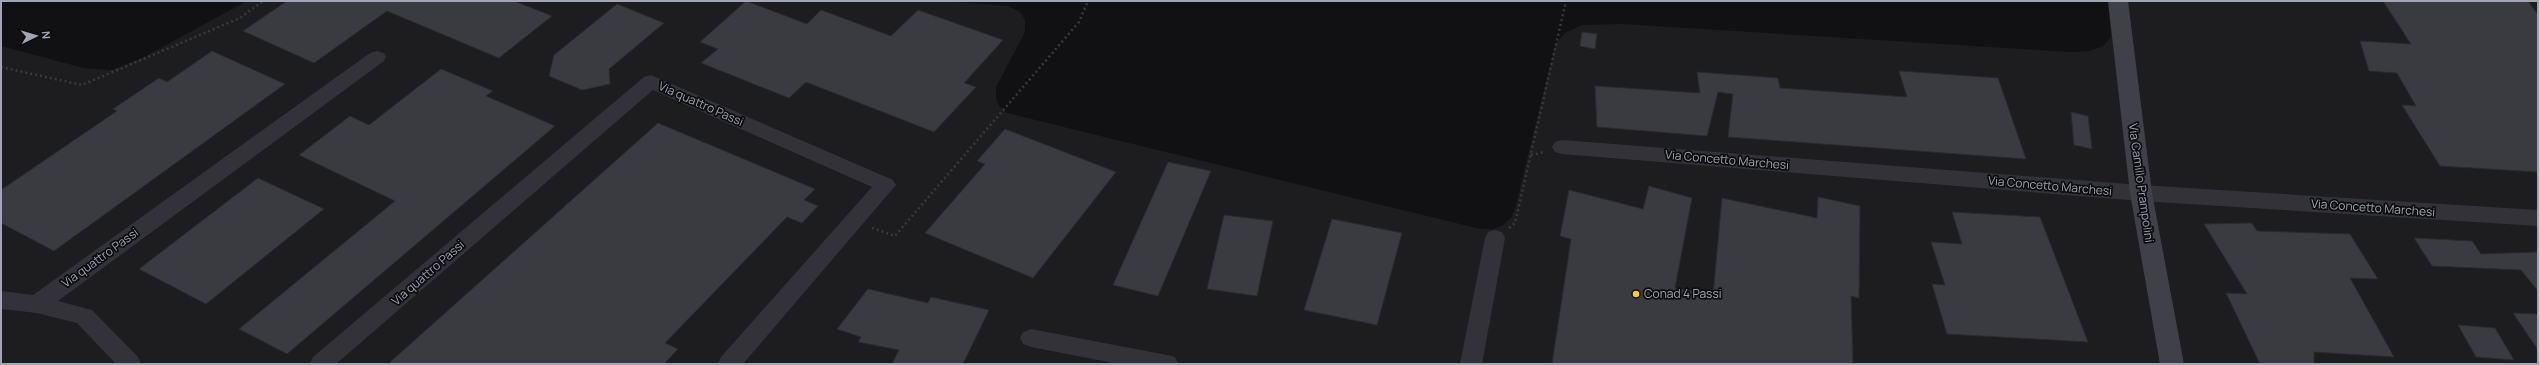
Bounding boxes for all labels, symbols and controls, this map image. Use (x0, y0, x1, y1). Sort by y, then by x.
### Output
north arrow (16, 16, 56, 56)
text: N (39, 30, 54, 40)
street label: Via quattro Passi (656, 77, 746, 130)
street label: Via Camillo Prampolini (2125, 122, 2158, 244)
street label: Via Concetto Marchesi (1664, 146, 1790, 173)
street label: Via Concetto Marchesi (1987, 172, 2113, 199)
street label: Via Concetto Marchesi (2310, 195, 2436, 220)
street label: Via quattro Passi (58, 224, 142, 291)
street label: Via quattro Passi (388, 236, 468, 309)
place label: Conad 4 Passi (1644, 285, 1722, 302)
marker: Conad 4 Passi (1631, 289, 1641, 299)

